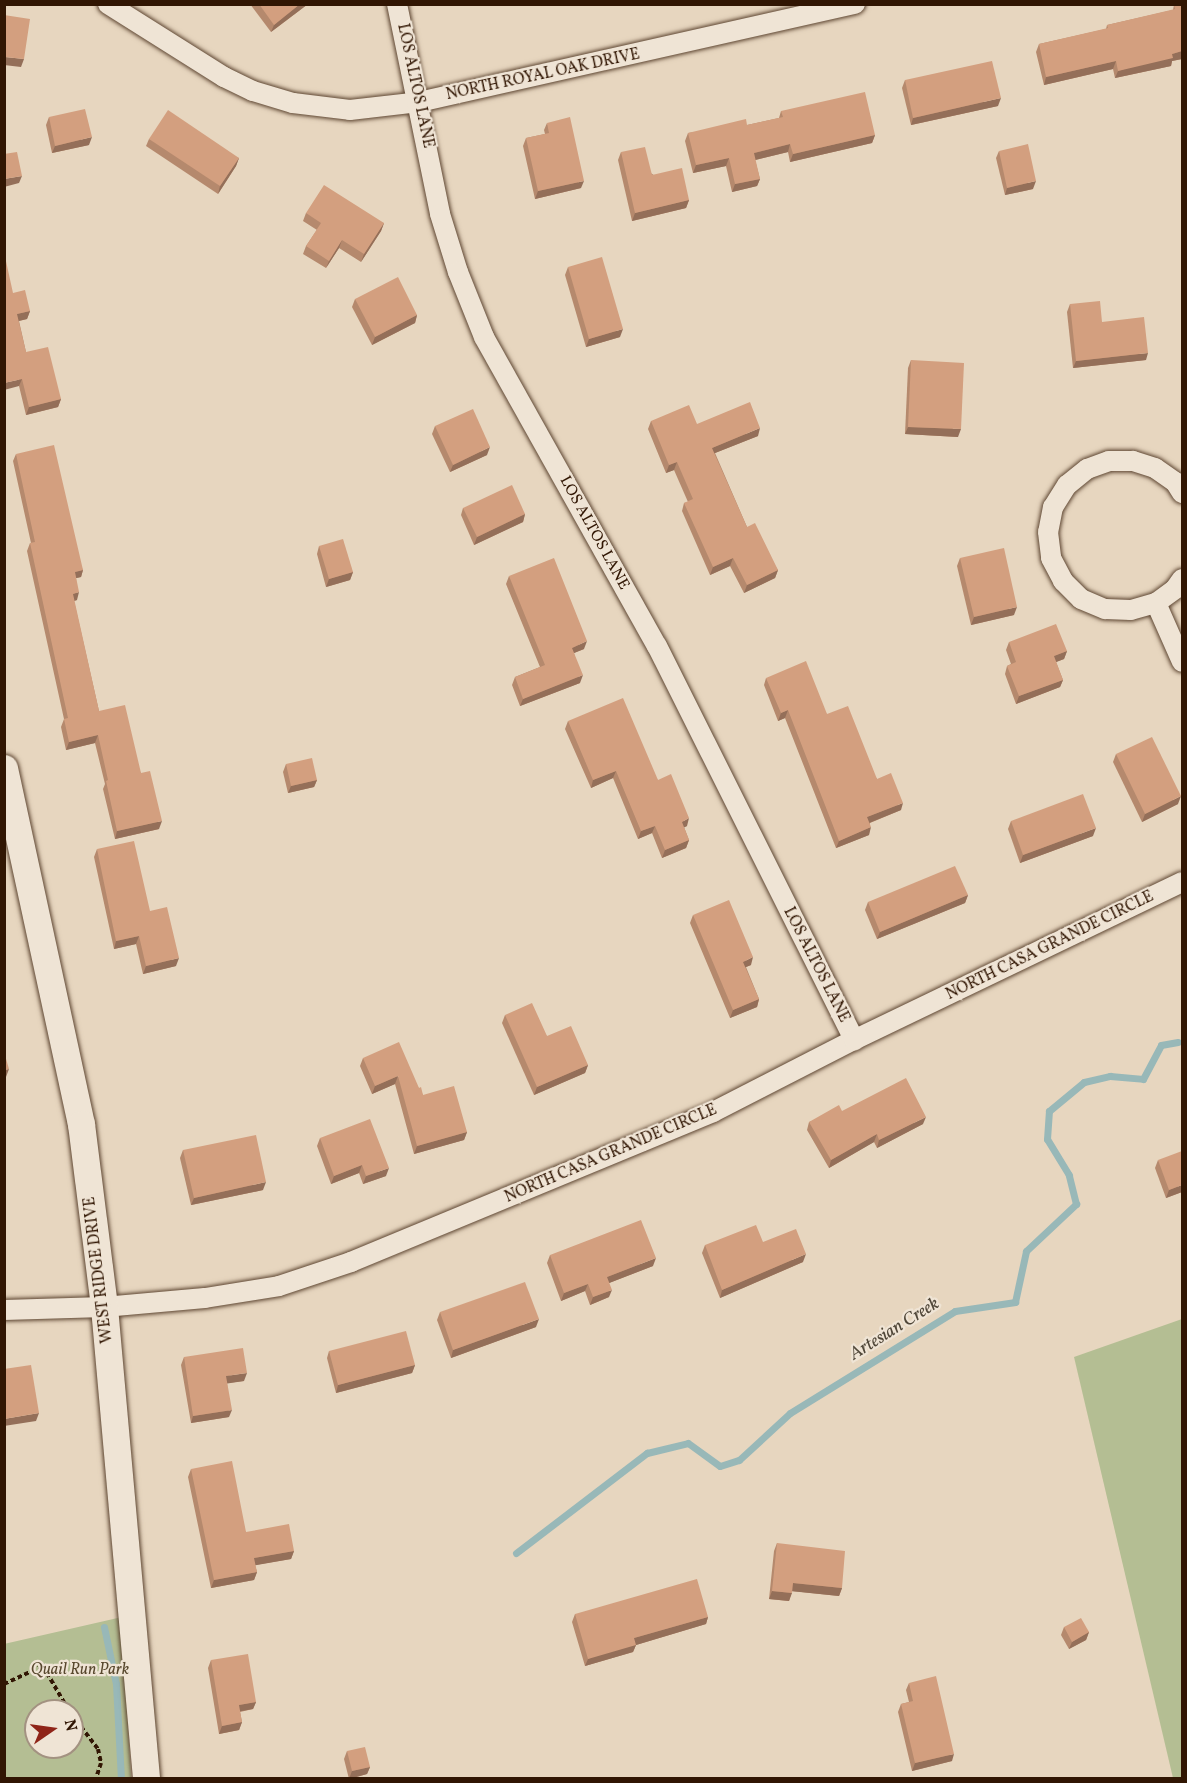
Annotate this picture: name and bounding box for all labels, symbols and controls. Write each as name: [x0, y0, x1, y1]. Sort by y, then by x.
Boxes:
street label: LOS ALTOS LANE: [392, 22, 438, 150]
street label: NORTH ROYAL OAK DRIVE: [444, 45, 642, 105]
street label: LOS ALTOS LANE: [555, 473, 633, 593]
street label: NORTH CASA GRANDE CIRCLE: [943, 887, 1157, 1005]
street label: LOS ALTOS LANE: [779, 904, 853, 1026]
street label: NORTH CASA GRANDE CIRCLE: [502, 1100, 720, 1208]
street label: WEST RIDGE DRIVE: [80, 1195, 118, 1345]
water label: Artesian Creek: [846, 1294, 944, 1366]
park label: Quail Run Park: [31, 1660, 129, 1680]
north arrow: [24, 1699, 84, 1759]
text: N: [58, 1717, 82, 1734]

